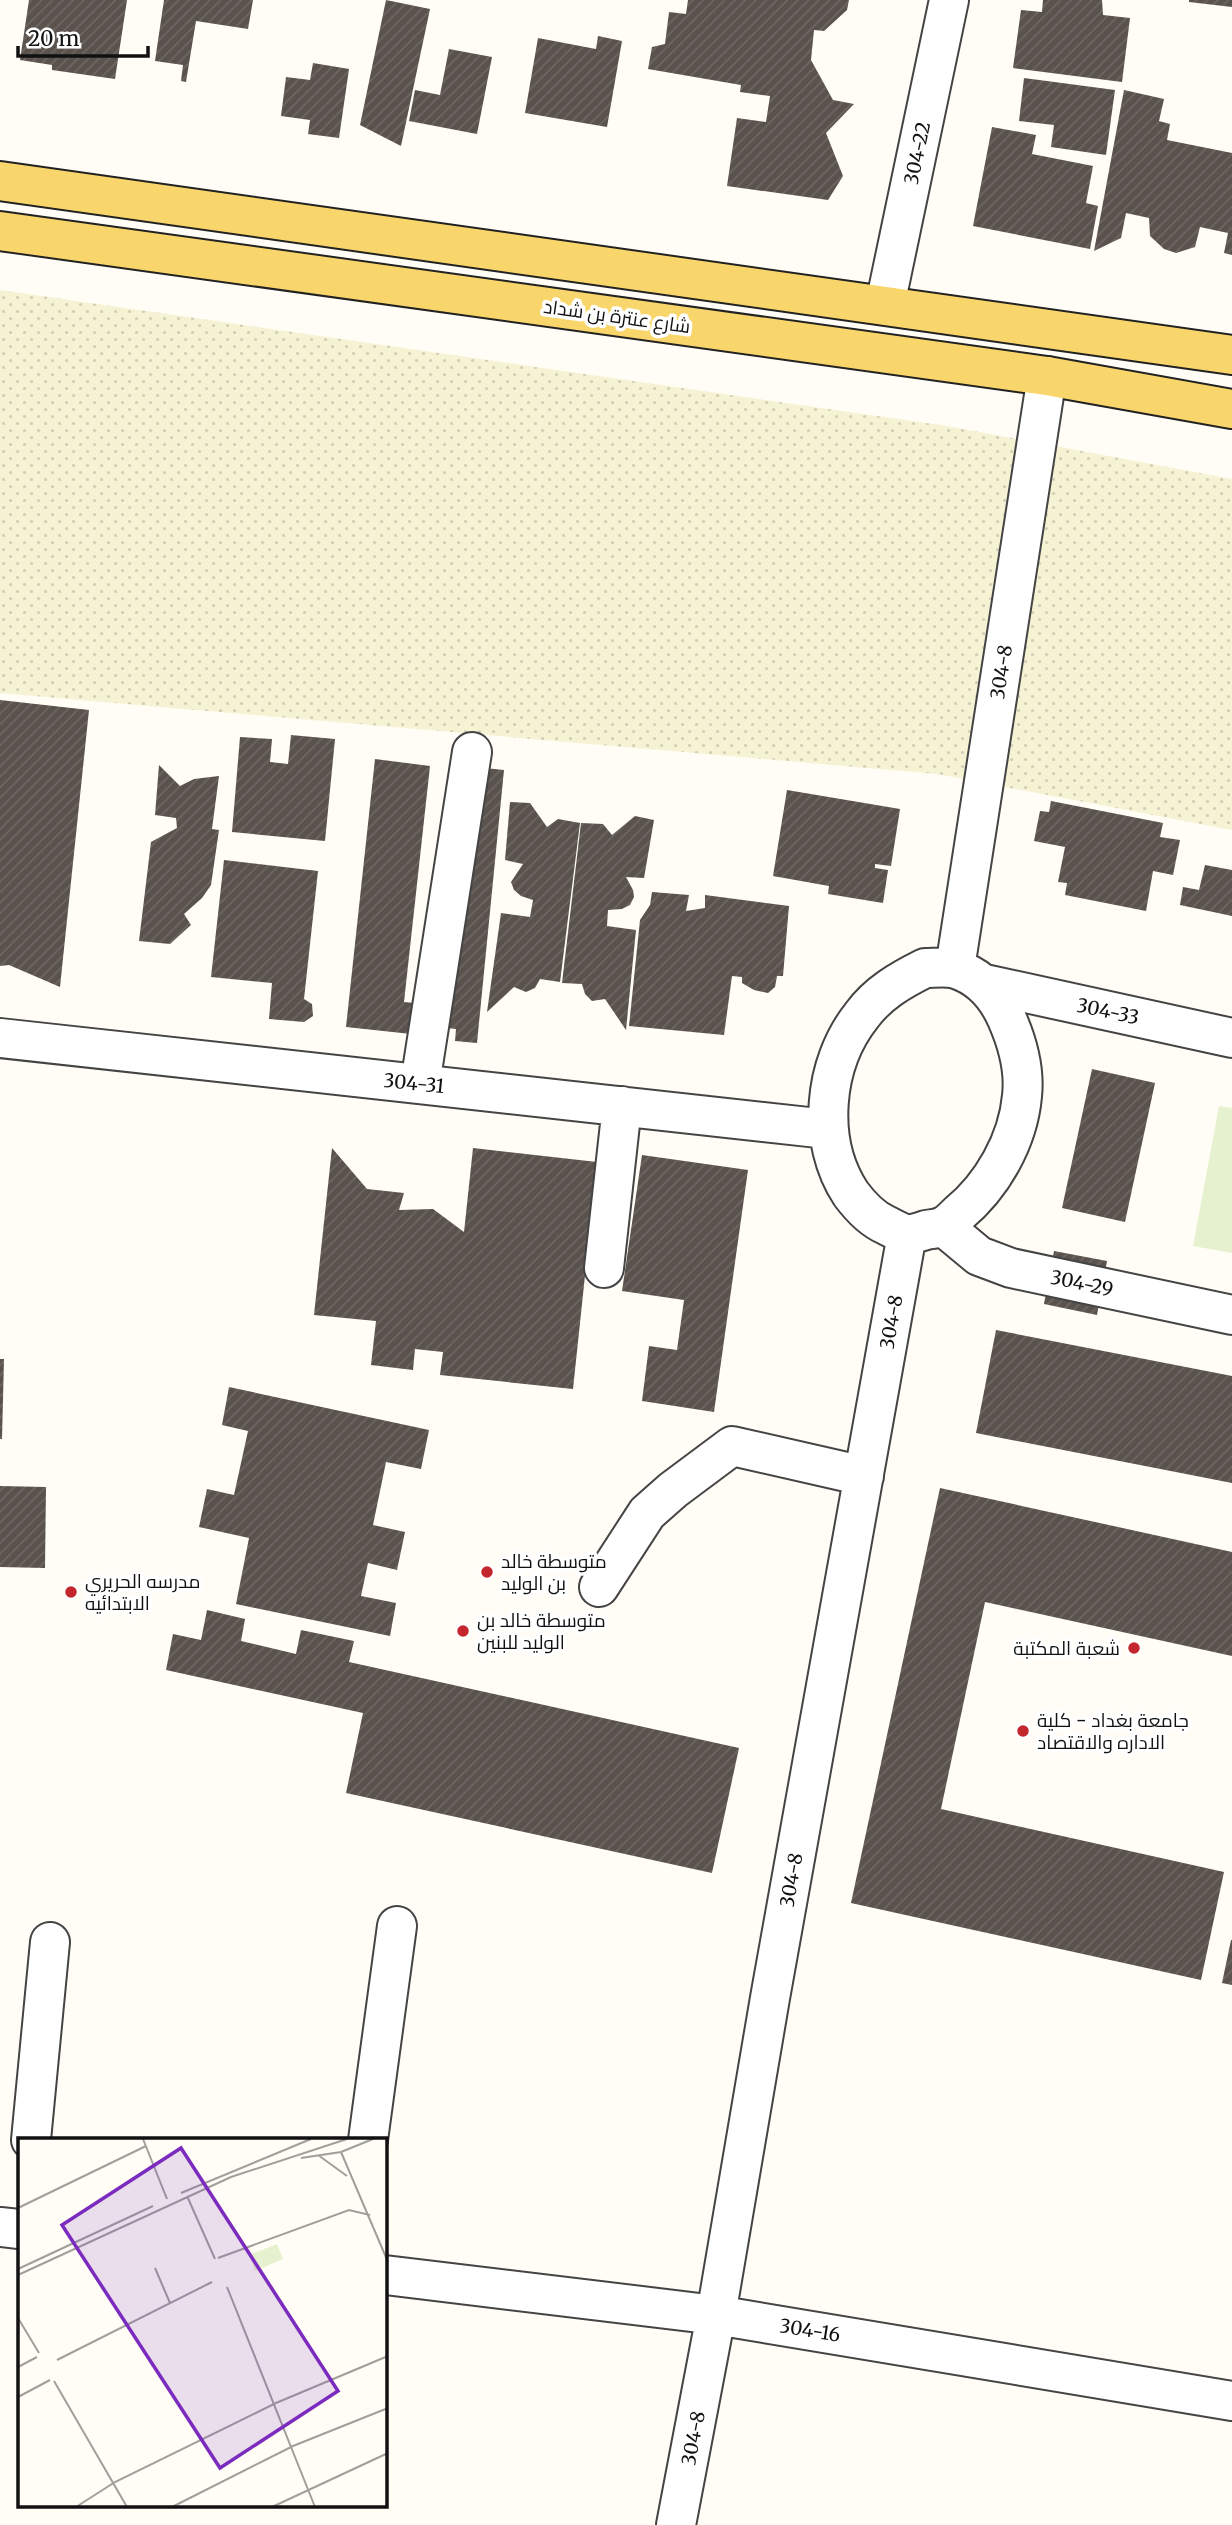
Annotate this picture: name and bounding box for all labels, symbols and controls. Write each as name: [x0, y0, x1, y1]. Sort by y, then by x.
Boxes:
scale bar: [18, 14, 147, 58]
text: 20 m: [28, 25, 80, 52]
street label: 304-22: [899, 120, 935, 186]
street label: شارع عنترة بن شداد: [542, 294, 692, 340]
street label: 304-8: [985, 643, 1017, 701]
street label: 304-33: [1075, 993, 1141, 1029]
street label: 304-31: [382, 1068, 446, 1098]
street label: 304-29: [1049, 1265, 1115, 1301]
street label: 304-8: [874, 1293, 908, 1351]
place label: متوسطة خالد بن الوليد: [501, 1549, 607, 1595]
marker: متوسطة خالد بن الوليد: [479, 1564, 495, 1580]
place label: مدرسه الحريري الابتدائيه: [85, 1569, 200, 1615]
marker: مدرسه الحريري الابتدائيه: [63, 1584, 79, 1600]
place label: متوسطة خالد بن الوليد للبنين: [477, 1608, 606, 1654]
marker: متوسطة خالد بن الوليد للبنين: [455, 1623, 471, 1639]
place label: شعبة المكتبة: [1013, 1636, 1120, 1660]
marker: شعبة المكتبة: [1126, 1640, 1142, 1656]
place label: جامعة بغداد - كلية الاداره والاقتصاد: [1037, 1708, 1189, 1754]
marker: جامعة بغداد - كلية الاداره والاقتصاد: [1015, 1723, 1031, 1739]
street label: 304-8: [774, 1851, 808, 1909]
inset map: [18, 2138, 387, 2508]
street label: 304-16: [778, 2313, 842, 2347]
street label: 304-8: [676, 2409, 710, 2467]

